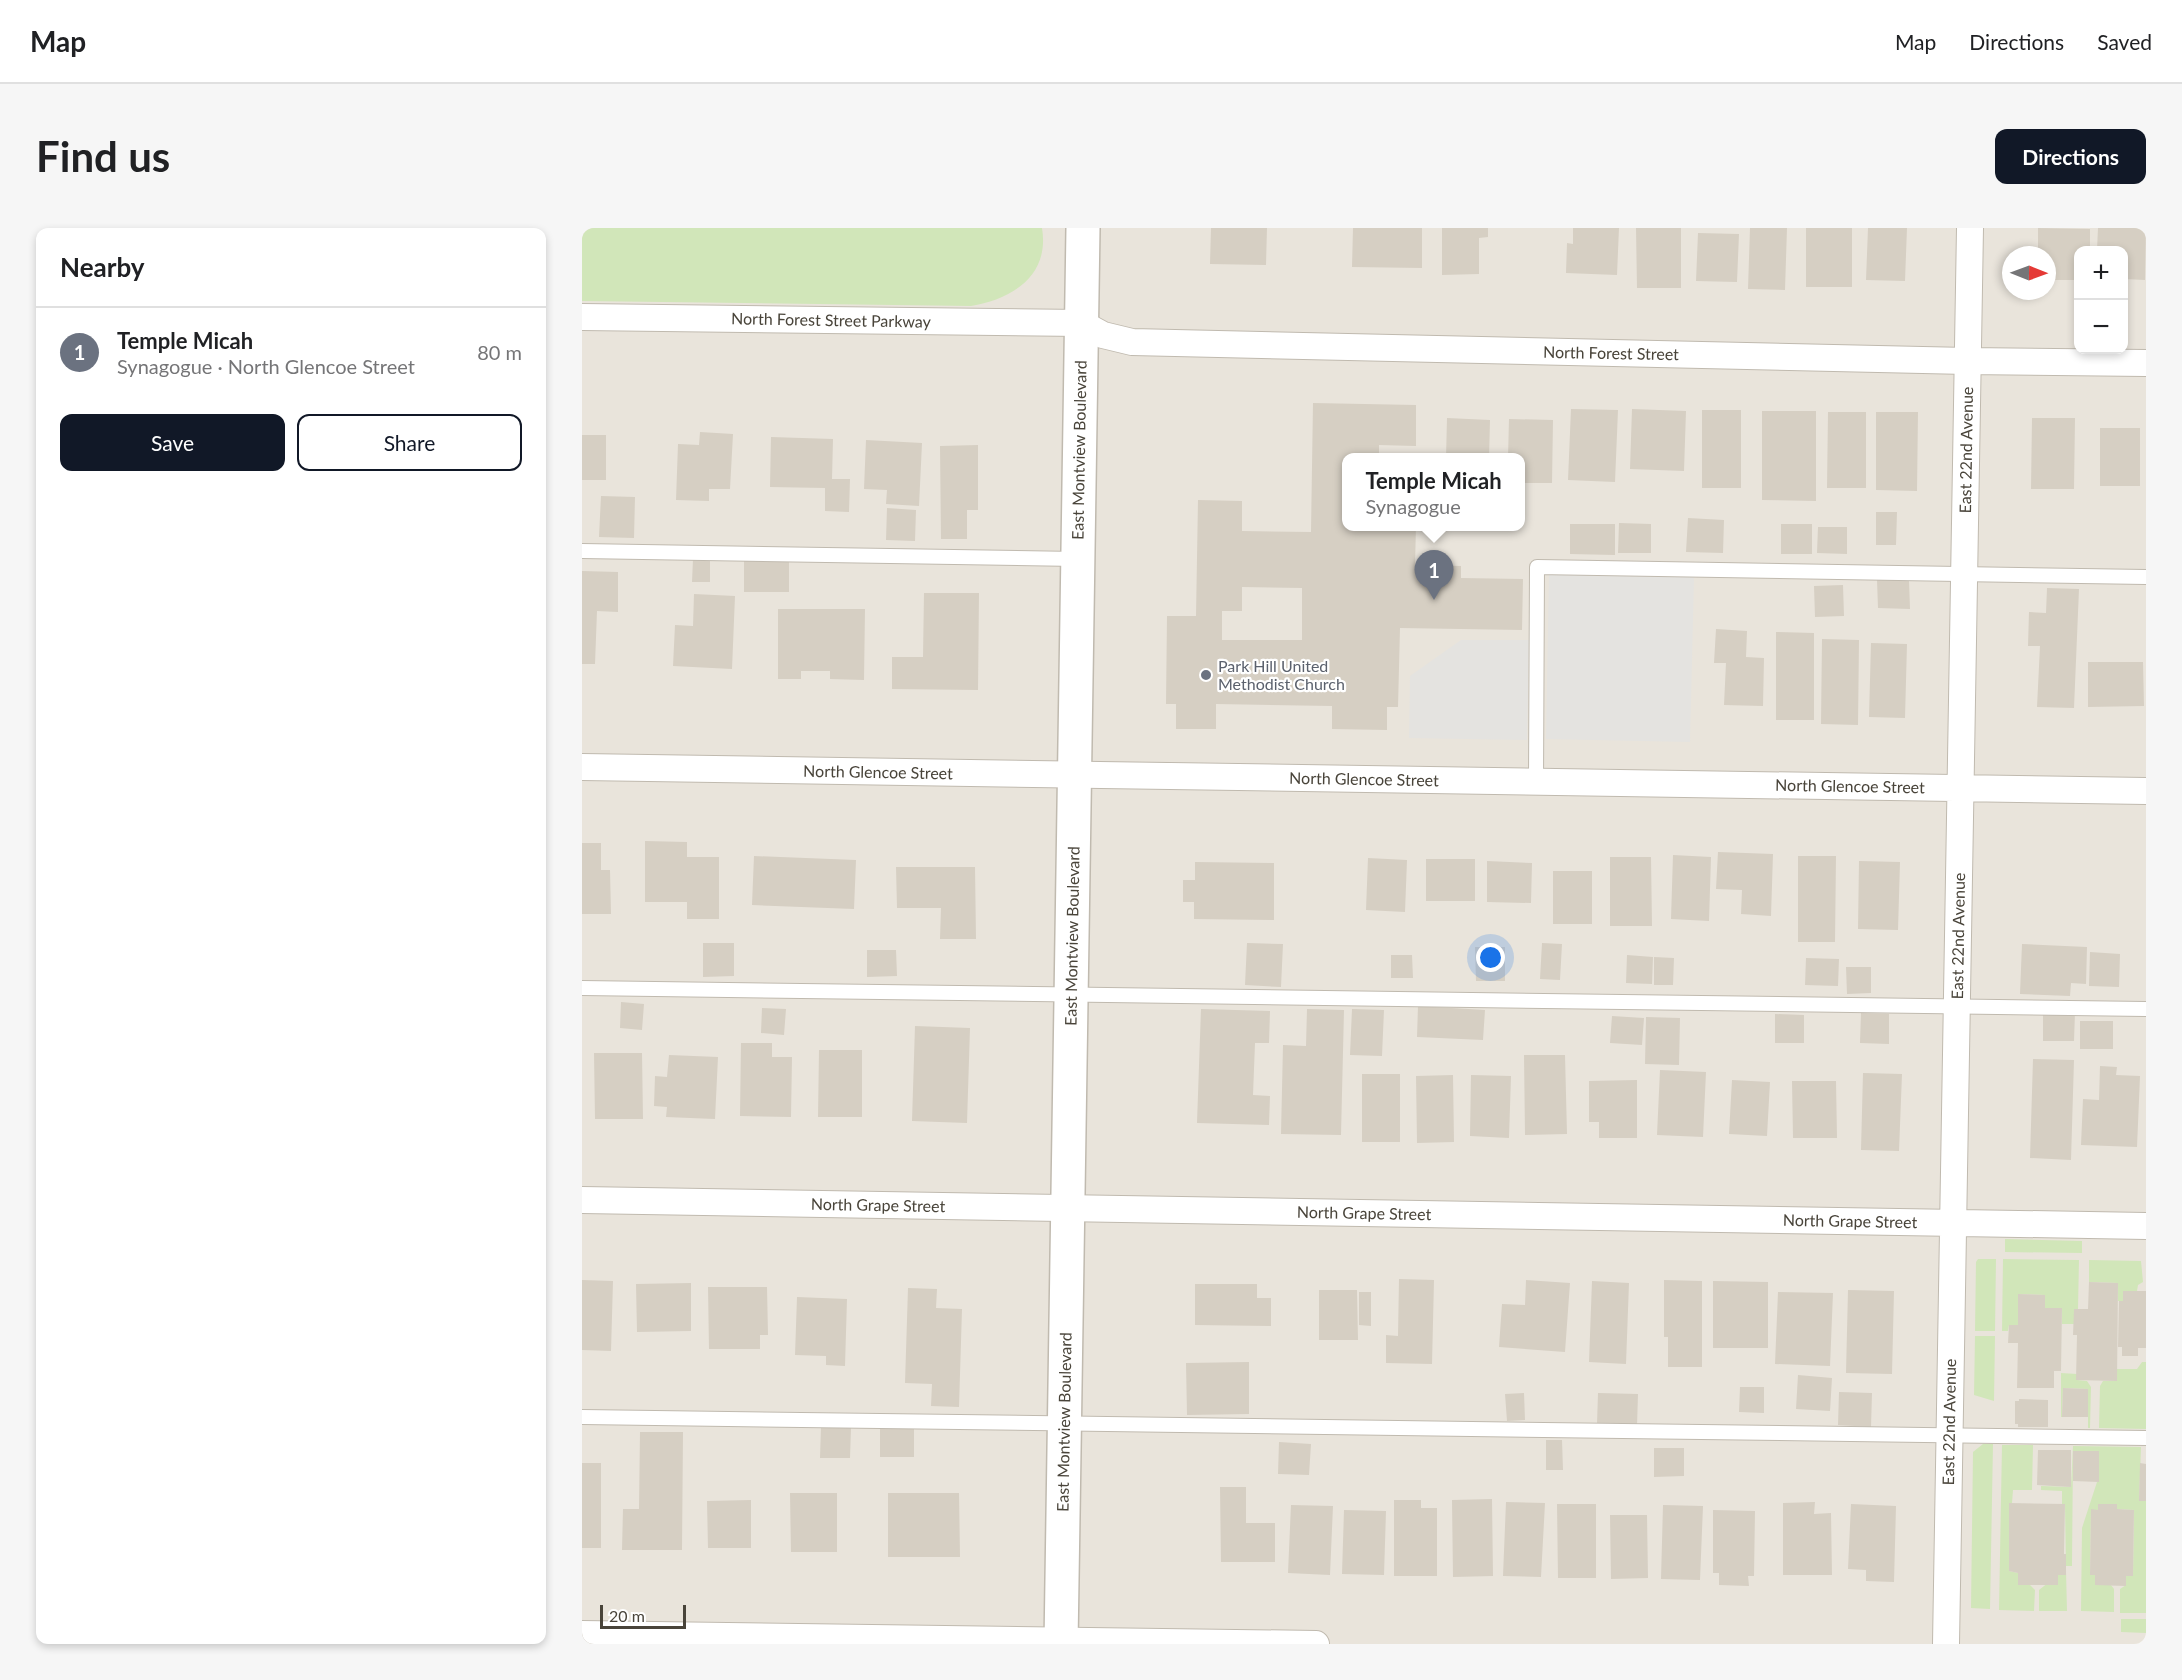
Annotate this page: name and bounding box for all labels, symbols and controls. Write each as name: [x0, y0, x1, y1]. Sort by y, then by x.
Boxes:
text: Map: [30, 24, 86, 58]
text: Map: [1895, 29, 1936, 54]
text: Directions: [1969, 29, 2064, 54]
text: Saved: [2097, 29, 2152, 54]
button: Directions: [1995, 129, 2146, 184]
text: Find us: [36, 131, 170, 181]
north arrow: [2002, 246, 2056, 300]
map controls: [2074, 246, 2128, 354]
button: +: [2074, 246, 2128, 300]
text: Nearby: [60, 251, 145, 283]
button: −: [2074, 300, 2128, 354]
street label: North Forest Street Parkway: [731, 308, 932, 331]
text: Temple Micah: [117, 327, 253, 354]
text: 1: [74, 340, 85, 364]
text: 80 m: [477, 340, 522, 364]
street label: North Forest Street: [1543, 342, 1679, 363]
text: Synagogue · North Glencoe Street: [117, 354, 415, 378]
street label: East Montview Boulevard: [1067, 360, 1090, 540]
street label: East 22nd Avenue: [1955, 386, 1976, 514]
button: Save: [60, 414, 285, 471]
button: Share: [297, 414, 522, 471]
popup: [1342, 453, 1525, 531]
text: Temple Micah: [1365, 467, 1502, 494]
text: Synagogue: [1365, 494, 1461, 518]
pin: 1: [1414, 550, 1454, 600]
place label: Park Hill United Methodist Church: [1218, 656, 1345, 693]
marker: Park Hill United Methodist Church: [1199, 668, 1213, 682]
street label: North Glencoe Street: [803, 761, 953, 782]
street label: North Glencoe Street: [1289, 768, 1439, 789]
street label: North Glencoe Street: [1775, 775, 1925, 796]
street label: East Montview Boulevard: [1060, 846, 1083, 1026]
street label: East 22nd Avenue: [1947, 872, 1968, 1000]
your location: [1476, 943, 1505, 972]
street label: North Grape Street: [811, 1194, 946, 1215]
street label: North Grape Street: [1297, 1202, 1432, 1223]
street label: North Grape Street: [1783, 1210, 1918, 1231]
street label: East Montview Boulevard: [1052, 1332, 1075, 1512]
street label: East 22nd Avenue: [1938, 1358, 1959, 1486]
scale bar: [600, 1602, 686, 1630]
text: 20 m: [609, 1606, 645, 1625]

